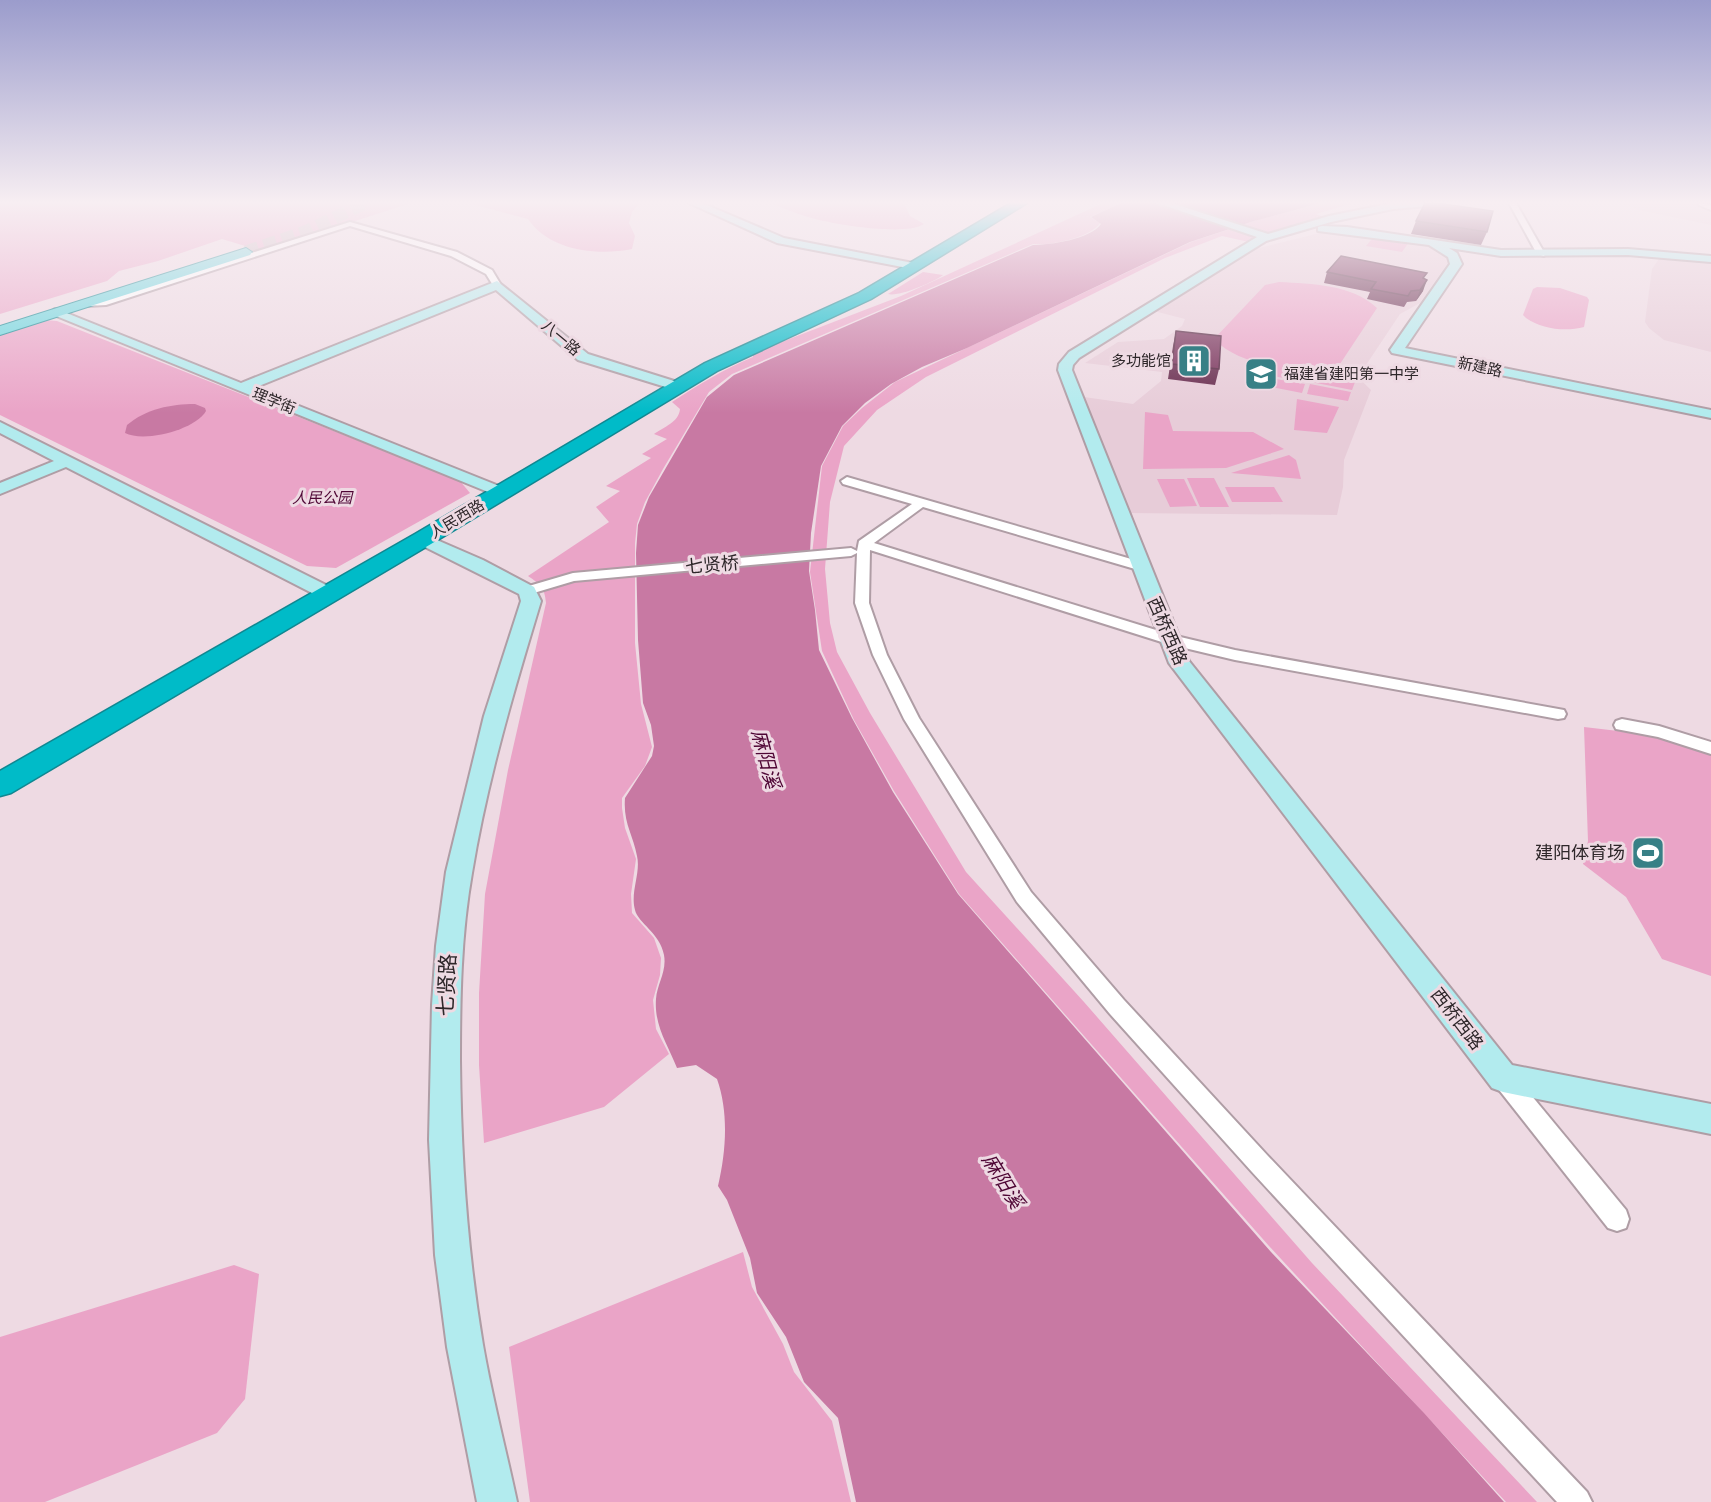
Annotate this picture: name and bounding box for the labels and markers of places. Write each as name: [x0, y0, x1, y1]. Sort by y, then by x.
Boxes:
building icon: 多功能馆: [1176, 343, 1212, 379]
place label: 多功能馆: [1111, 348, 1171, 371]
school or university icon: 福建省建阳第一中学: [1243, 356, 1279, 392]
place label: 福建省建阳第一中学: [1284, 361, 1419, 384]
sports icon: 建阳体育场: [1630, 835, 1666, 871]
place label: 建阳体育场: [1535, 838, 1625, 865]

